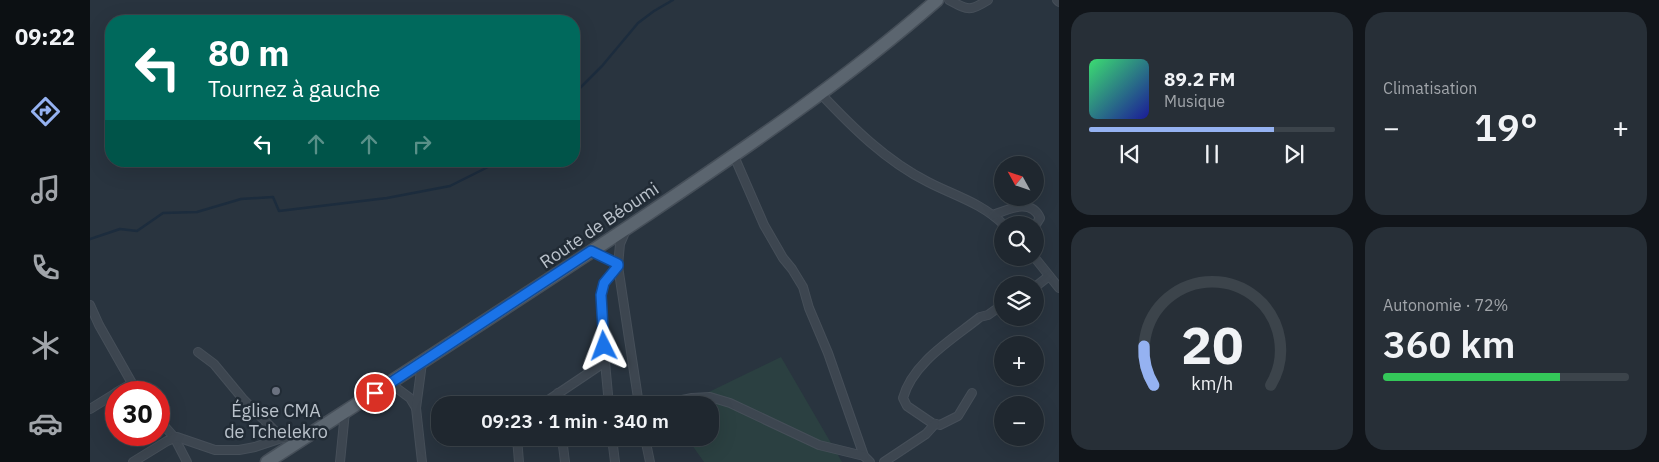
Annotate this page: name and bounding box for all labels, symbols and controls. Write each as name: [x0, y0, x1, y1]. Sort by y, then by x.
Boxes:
text: 09:22: [15, 22, 75, 51]
text: 80 m: [208, 30, 290, 76]
icon: left: [125, 35, 190, 100]
text: 89.2 FM: [1164, 67, 1235, 91]
text: Tournez à gauche: [208, 74, 380, 103]
text: Climatisation: [1383, 78, 1477, 98]
text: Musique: [1164, 91, 1225, 111]
icon: directions: [28, 94, 63, 129]
text: 19°: [1474, 102, 1538, 151]
text: −: [1383, 109, 1400, 146]
text: +: [1612, 109, 1629, 146]
icon: left: [249, 130, 277, 158]
icon: ahead: [302, 130, 330, 158]
icon: ahead: [355, 130, 383, 158]
icon: right: [408, 130, 436, 158]
icon: previous: [1116, 140, 1144, 168]
icon: pause: [1198, 140, 1226, 168]
icon: next: [1280, 140, 1308, 168]
north arrow: [994, 156, 1044, 206]
map controls: [994, 156, 1044, 446]
icon: music: [28, 172, 63, 207]
street label: Route de Béoumi: [535, 177, 663, 273]
button: search: [994, 216, 1044, 266]
icon: phone: [28, 250, 63, 285]
button: layers: [994, 276, 1044, 326]
text: Autonomie · 72%: [1383, 295, 1508, 315]
text: 20: [1181, 311, 1243, 378]
position arrow: [577, 319, 629, 371]
text: 360 km: [1383, 319, 1515, 368]
icon: climate: [28, 328, 63, 363]
button: +: [994, 336, 1044, 386]
pin: [354, 372, 396, 414]
text: km/h: [1191, 372, 1233, 395]
icon: arrive: [361, 379, 389, 407]
speed limit sign: 30: [105, 381, 170, 446]
marker: Église CMA de Tchelekro: [270, 385, 282, 397]
button: −: [994, 396, 1044, 446]
place label: Église CMA de Tchelekro: [224, 399, 328, 443]
icon: car: [28, 406, 63, 441]
text: 09:23 · 1 min · 340 m: [481, 409, 669, 433]

